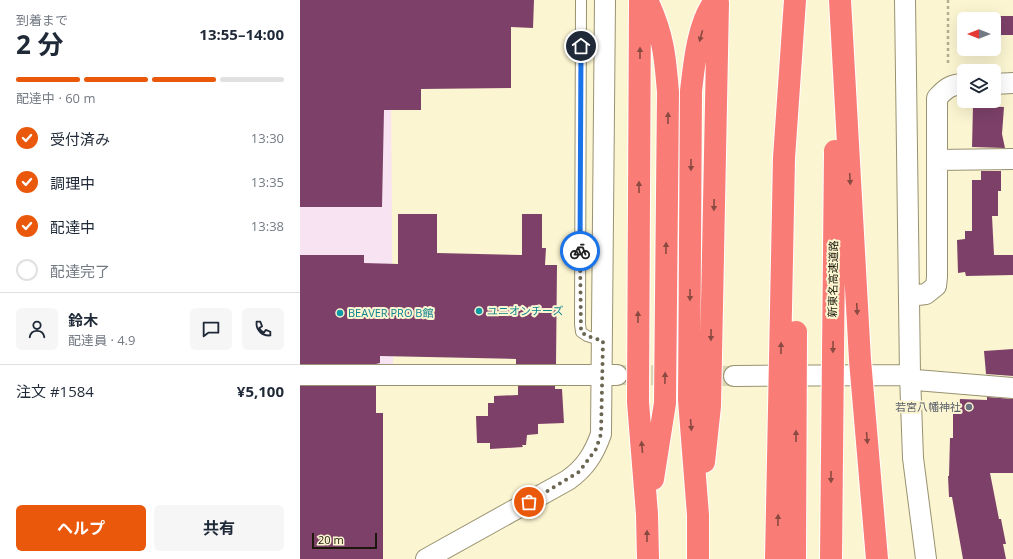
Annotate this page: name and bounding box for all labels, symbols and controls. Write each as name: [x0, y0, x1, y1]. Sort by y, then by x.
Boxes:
text: 到着まで: [16, 11, 68, 29]
north arrow: [957, 12, 1001, 56]
map controls: [957, 12, 1001, 108]
text: 13:55–14:00: [199, 24, 284, 44]
text: 2 分: [16, 26, 64, 62]
pin: [564, 29, 598, 63]
one-way arrow: [697, 29, 703, 42]
icon: home: [570, 35, 592, 57]
one-way arrow: [637, 46, 643, 59]
button: layers: [957, 64, 1001, 108]
text: 配達中 · 60 m: [16, 89, 95, 107]
one-way arrow: [665, 111, 671, 124]
icon: check: [16, 127, 38, 149]
text: 受付済み: [50, 129, 110, 149]
text: 13:30: [251, 129, 284, 147]
one-way arrow: [688, 159, 694, 172]
icon: check: [16, 171, 38, 193]
text: 調理中: [50, 173, 95, 193]
text: 13:35: [251, 173, 284, 191]
one-way arrow: [846, 173, 853, 185]
one-way arrow: [636, 180, 642, 193]
one-way arrow: [711, 199, 717, 212]
icon: check: [16, 215, 38, 237]
text: 配達中: [50, 217, 95, 237]
text: 13:38: [251, 217, 284, 235]
courier: [560, 231, 600, 271]
icon: bike: [569, 240, 591, 262]
street label: 新東名高速道路: [824, 240, 841, 318]
one-way arrow: [663, 242, 670, 254]
text: 配達完了: [50, 261, 110, 281]
one-way arrow: [687, 289, 693, 302]
one-way arrow: [854, 302, 860, 315]
place label: ユニオンチーズ: [487, 303, 563, 318]
place label: BEAVER PRO B館: [348, 305, 433, 320]
marker: ユニオンチーズ: [474, 306, 484, 316]
button: person: [16, 308, 58, 350]
button: chat: [190, 308, 232, 350]
button: phone: [242, 308, 284, 350]
marker: BEAVER PRO B館: [335, 308, 345, 318]
text: 鈴木: [68, 310, 98, 330]
one-way arrow: [635, 310, 641, 323]
one-way arrow: [708, 329, 714, 342]
text: 配達員 · 4.9: [68, 331, 135, 349]
one-way arrow: [778, 341, 784, 354]
one-way arrow: [829, 341, 836, 353]
one-way arrow: [662, 371, 668, 384]
text: 注文 #1584: [16, 381, 94, 401]
text: ¥5,100: [237, 381, 284, 401]
place label: 若宮八幡神社: [895, 399, 961, 414]
marker: 若宮八幡神社: [964, 402, 974, 412]
one-way arrow: [688, 419, 695, 431]
one-way arrow: [793, 429, 799, 442]
one-way arrow: [863, 432, 870, 444]
one-way arrow: [638, 441, 645, 453]
one-way arrow: [828, 471, 834, 484]
pin: [512, 485, 546, 519]
icon: bag: [518, 491, 540, 513]
button: ヘルプ: [16, 505, 146, 551]
button: 共有: [154, 505, 284, 551]
one-way arrow: [775, 513, 781, 526]
one-way arrow: [644, 530, 651, 542]
scale bar: [312, 531, 377, 550]
text: 20 m: [318, 532, 344, 547]

